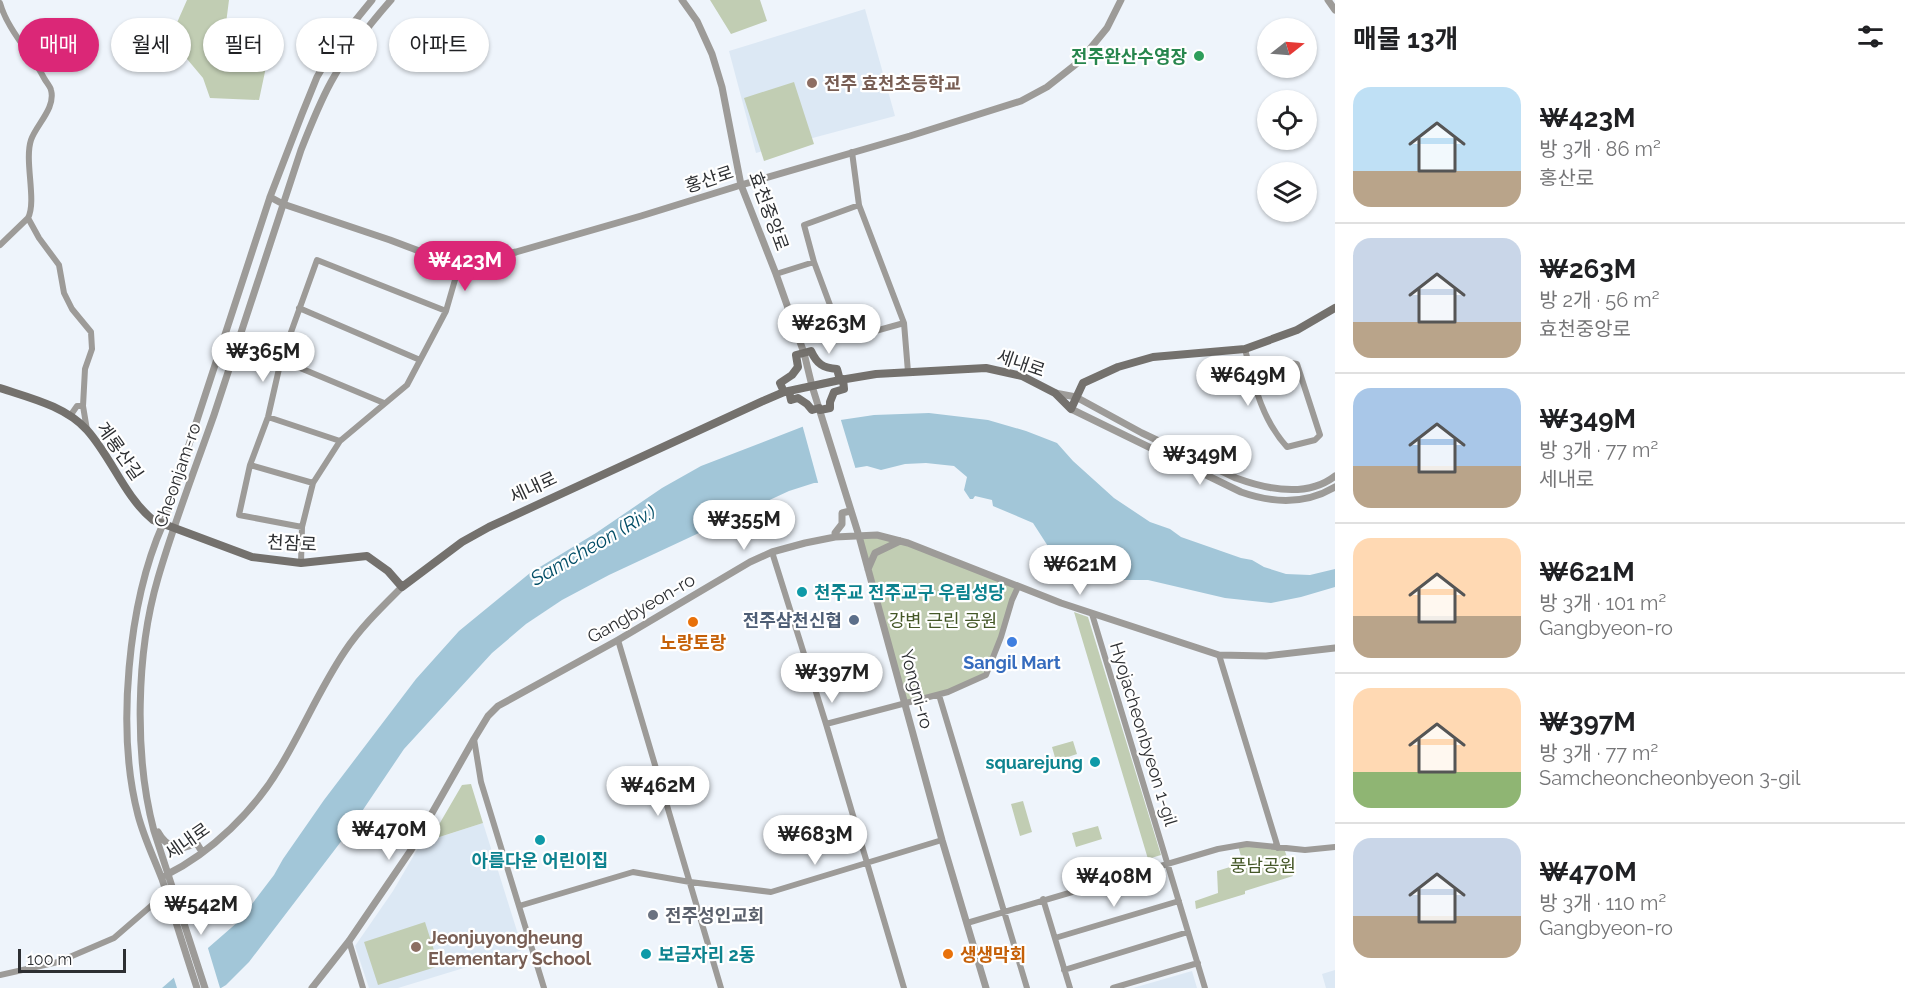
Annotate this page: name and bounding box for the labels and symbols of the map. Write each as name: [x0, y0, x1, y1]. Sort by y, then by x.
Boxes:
north arrow: [1257, 18, 1317, 78]
place label: 전주완산수영장: [1071, 46, 1187, 67]
marker: 전주완산수영장: [1192, 49, 1206, 63]
place label: 전주 효천초등학교: [824, 73, 961, 94]
marker: 전주 효천초등학교: [805, 76, 819, 90]
street label: 홍산로: [682, 161, 736, 197]
street label: 효천중앙로: [745, 168, 793, 254]
pin: ₩423M: [423, 241, 507, 292]
pin: ₩263M: [787, 304, 871, 355]
pin: ₩365M: [221, 332, 305, 383]
street label: 세내로: [994, 345, 1048, 381]
pin: ₩649M: [1206, 356, 1290, 407]
street label: 계룡산길: [92, 418, 148, 484]
street label: Cheonjam-ro: [149, 420, 205, 530]
pin: ₩349M: [1158, 435, 1242, 486]
street label: 세내로: [506, 467, 560, 507]
water label: Samcheon (Riv.): [525, 499, 660, 591]
pin: ₩355M: [702, 500, 786, 551]
street label: 천잠로: [267, 531, 317, 555]
pin: ₩621M: [1038, 545, 1122, 596]
street label: Gangbyeon-ro: [584, 569, 699, 647]
place label: 천주교 전주교구 우림성당: [814, 582, 1005, 603]
marker: 천주교 전주교구 우림성당: [795, 585, 809, 599]
place label: 전주삼천신협: [743, 610, 842, 631]
park label: 강변 근린 공원: [889, 610, 997, 631]
marker: 전주삼천신협: [847, 613, 861, 627]
marker: 노랑토랑: [686, 615, 700, 629]
place label: 노랑토랑: [660, 632, 727, 653]
marker: Sangil Mart: [1005, 635, 1019, 649]
street label: Hyojacheonbyeon 1-gil: [1106, 640, 1182, 829]
street label: Yongni-ro: [896, 647, 938, 731]
place label: Sangil Mart: [963, 652, 1061, 673]
pin: ₩397M: [790, 653, 874, 704]
place label: squarejung: [986, 752, 1083, 773]
marker: squarejung: [1088, 755, 1102, 769]
pin: ₩462M: [616, 766, 700, 817]
pin: ₩470M: [347, 810, 431, 861]
pin: ₩683M: [773, 815, 857, 866]
street label: 세내로: [161, 818, 213, 864]
marker: 아름다운 어린이집: [533, 833, 547, 847]
place label: 아름다운 어린이집: [472, 850, 608, 871]
park label: 풍남공원: [1230, 855, 1296, 876]
pin: ₩408M: [1072, 857, 1156, 908]
pin: ₩542M: [159, 885, 243, 936]
place label: 전주성인교회: [665, 905, 764, 926]
marker: 전주성인교회: [646, 908, 660, 922]
place label: Jeonjuyongheung Elementary School: [428, 927, 592, 969]
marker: Jeonjuyongheung Elementary School: [409, 940, 423, 954]
place label: 보금자리 2동: [658, 944, 755, 965]
place label: 생생막회: [960, 944, 1026, 965]
scale bar: [18, 946, 126, 974]
marker: 보금자리 2동: [639, 947, 653, 961]
marker: 생생막회: [941, 947, 955, 961]

